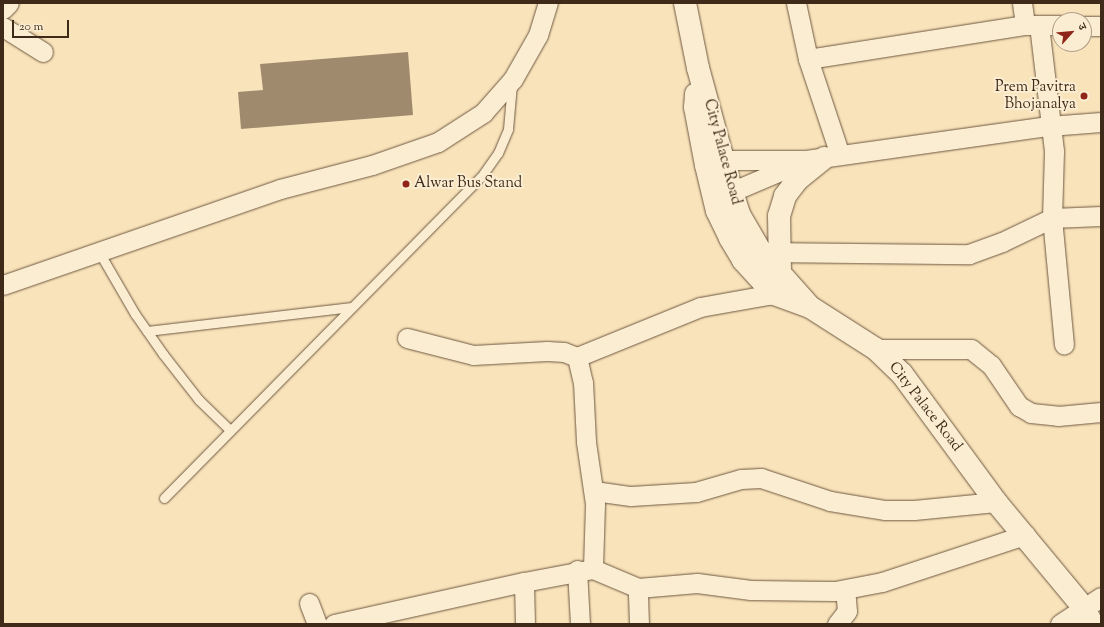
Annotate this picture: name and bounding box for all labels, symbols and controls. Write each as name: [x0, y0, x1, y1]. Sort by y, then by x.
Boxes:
scale bar: [14, 12, 71, 38]
north arrow: [1052, 12, 1092, 52]
text: 20 m: [19, 18, 43, 36]
text: उ: [1073, 21, 1090, 33]
place label: Prem Pavitra Bhojanalya: [995, 78, 1076, 113]
marker: Prem Pavitra Bhojanalya: [1079, 91, 1089, 101]
street label: City Palace Road: [699, 97, 745, 207]
place label: Alwar Bus Stand: [414, 175, 522, 193]
marker: Alwar Bus Stand: [401, 179, 411, 189]
street label: City Palace Road: [884, 359, 966, 455]

